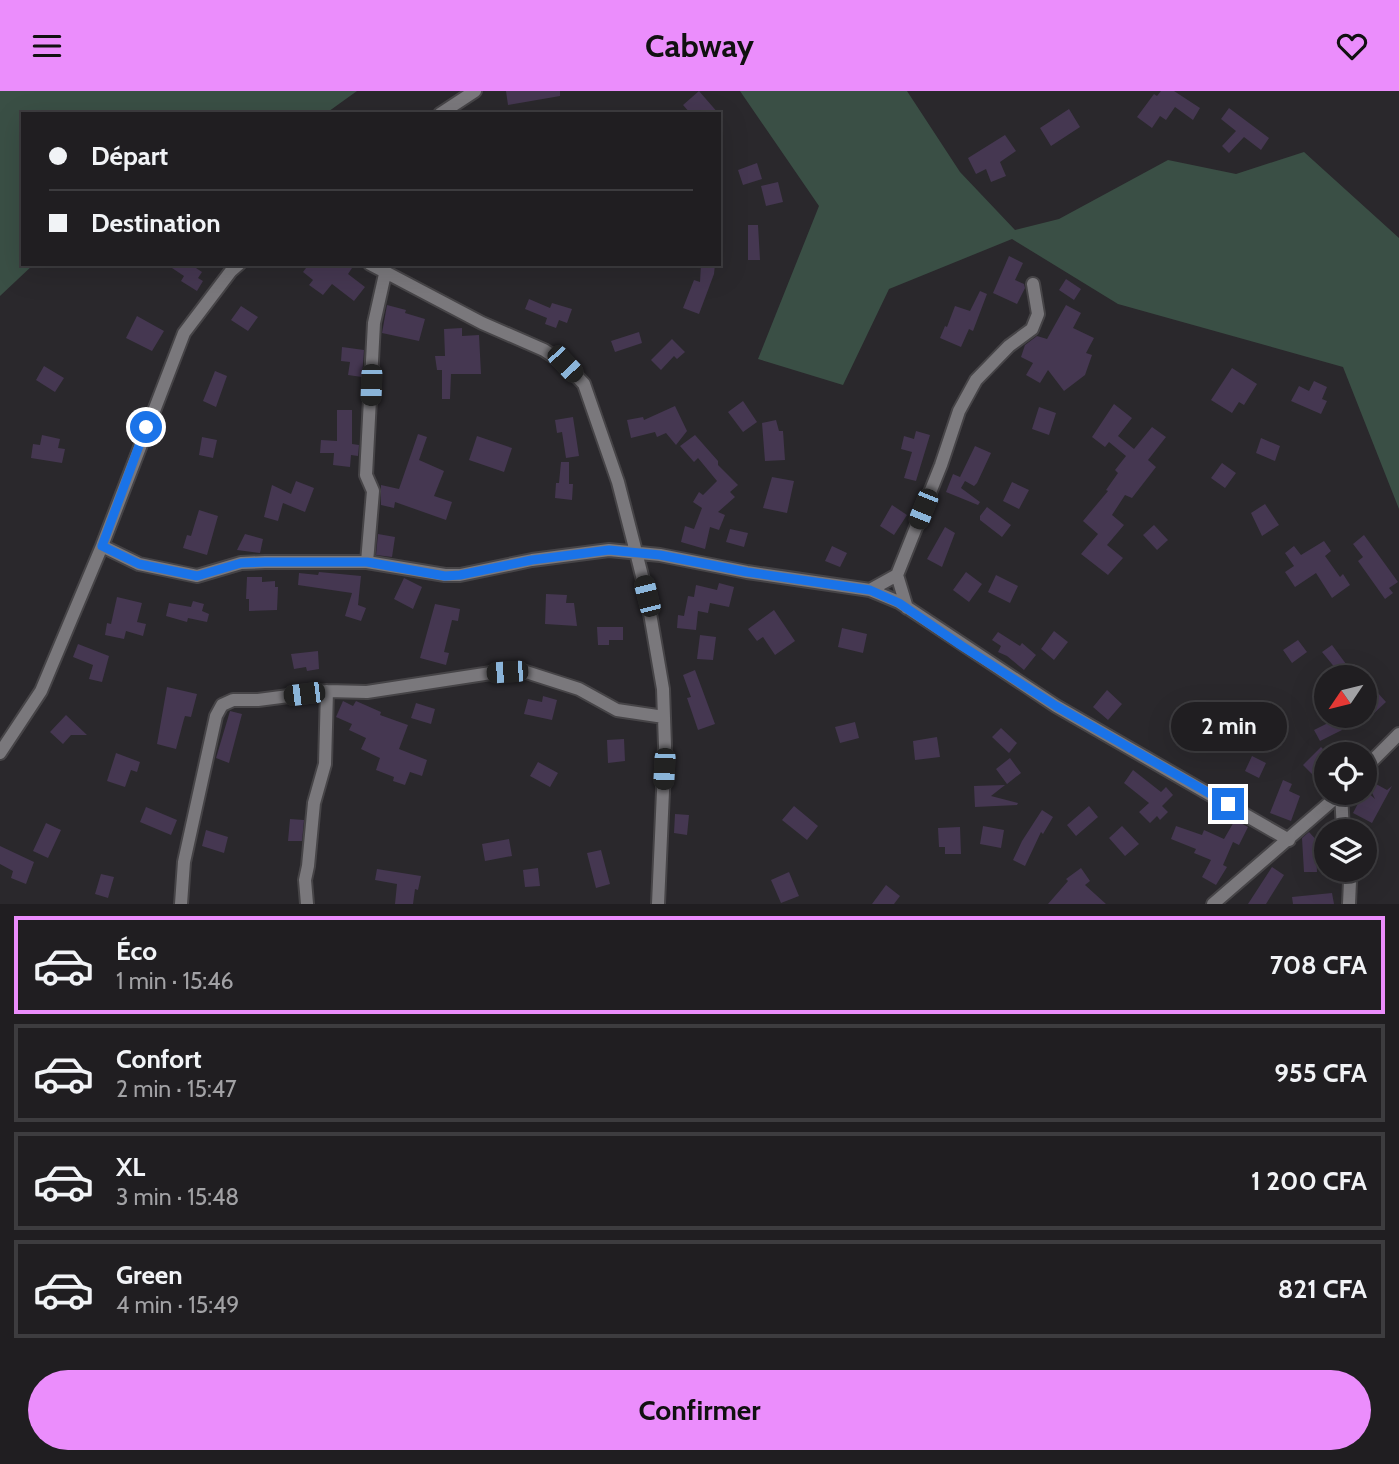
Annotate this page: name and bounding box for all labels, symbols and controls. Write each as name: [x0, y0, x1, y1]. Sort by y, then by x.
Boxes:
text: Cabway: [645, 26, 754, 65]
icon: menu: [28, 27, 66, 65]
icon: heart: [1333, 27, 1371, 65]
text: Départ: [91, 140, 168, 172]
text: Destination: [91, 207, 221, 239]
car: [543, 341, 588, 387]
car: [360, 364, 383, 406]
route start: [130, 411, 162, 443]
car: [906, 486, 941, 532]
car: [632, 573, 663, 619]
car: [486, 660, 529, 684]
north arrow: [1314, 665, 1377, 728]
map controls: [1314, 665, 1377, 882]
car: [282, 681, 327, 707]
callout: 2 min: [1170, 703, 1286, 751]
text: 2 min: [1201, 712, 1257, 740]
button: locate: [1314, 742, 1377, 805]
car: [653, 747, 676, 791]
route end: [1212, 788, 1244, 820]
button: layers: [1314, 819, 1377, 882]
icon: car: [32, 934, 95, 997]
text: Éco: [116, 935, 157, 967]
text: 708 CFA: [1270, 949, 1367, 981]
text: 1 min · 15:46: [116, 967, 233, 995]
icon: car: [32, 1042, 95, 1105]
text: Confort: [116, 1043, 202, 1075]
text: 955 CFA: [1274, 1057, 1367, 1089]
text: 2 min · 15:47: [116, 1075, 237, 1103]
icon: car: [32, 1150, 95, 1213]
text: XL: [116, 1151, 145, 1183]
text: 1 200 CFA: [1251, 1165, 1367, 1197]
text: 3 min · 15:48: [116, 1183, 239, 1211]
icon: car: [32, 1258, 95, 1321]
text: Green: [116, 1259, 183, 1291]
text: 821 CFA: [1278, 1273, 1367, 1305]
text: 4 min · 15:49: [116, 1291, 239, 1319]
button: Confirmer: [28, 1370, 1371, 1450]

